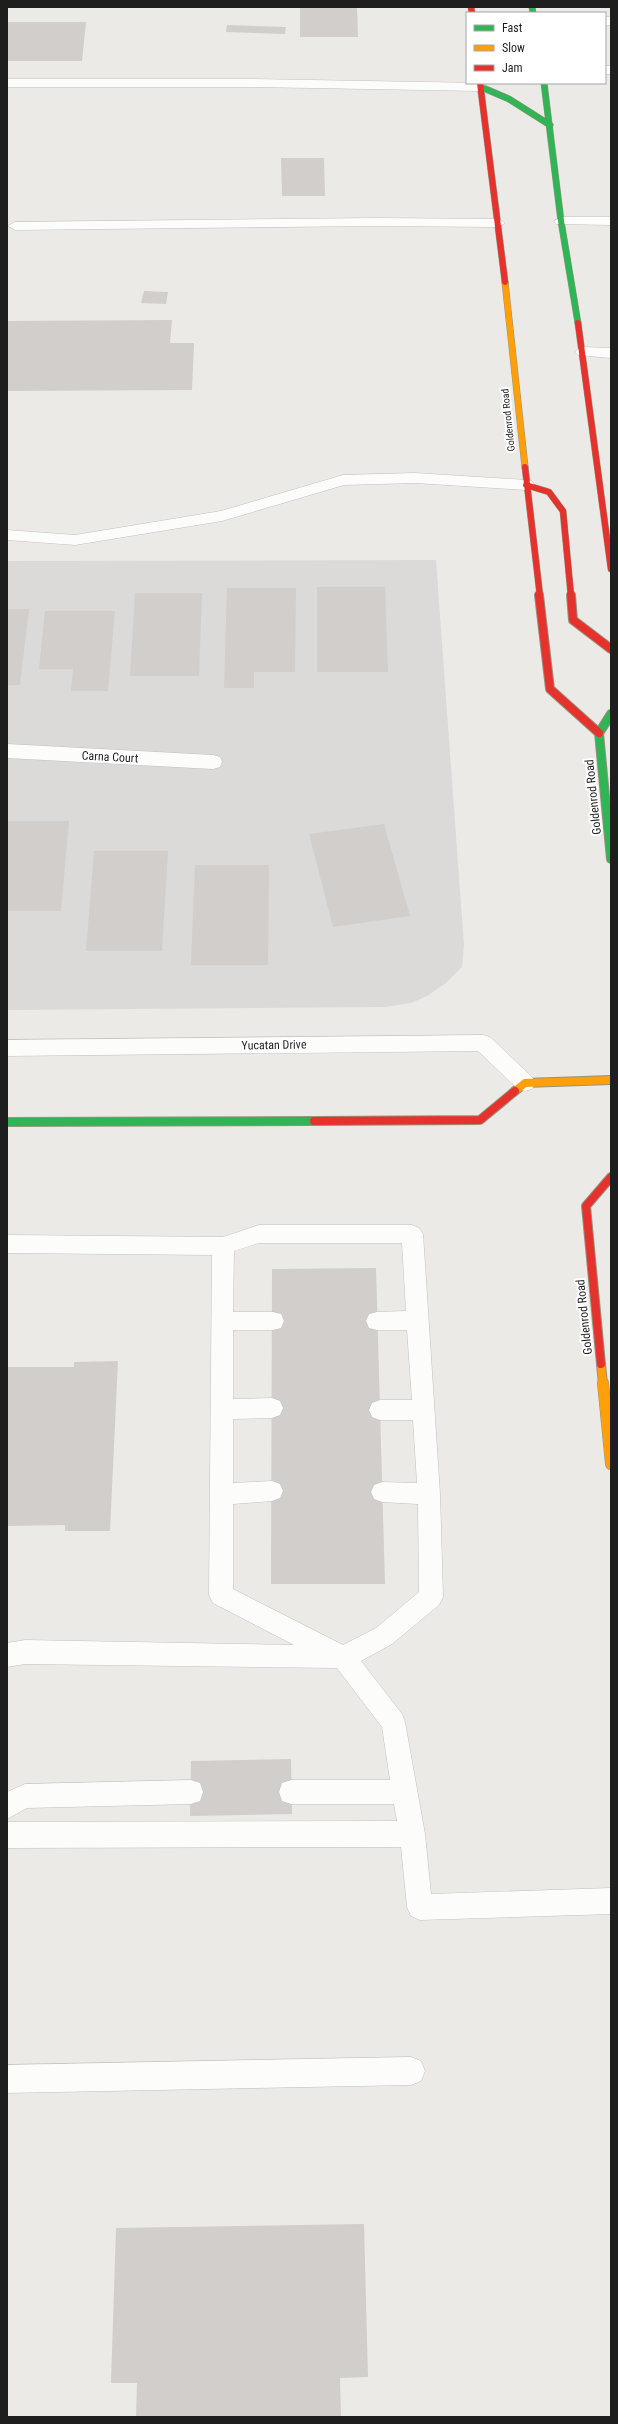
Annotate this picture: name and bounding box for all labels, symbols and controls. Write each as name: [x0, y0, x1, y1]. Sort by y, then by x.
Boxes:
legend: [466, 12, 606, 84]
text: Fast: [502, 21, 523, 35]
text: Slow: [502, 41, 525, 55]
text: Jam: [502, 61, 523, 75]
street label: Goldenrod Road: [499, 388, 517, 452]
street label: Carna Court: [81, 749, 139, 765]
street label: Goldenrod Road: [582, 759, 604, 835]
street label: Yucatan Drive: [241, 1037, 307, 1053]
street label: Goldenrod Road: [573, 1279, 595, 1355]

